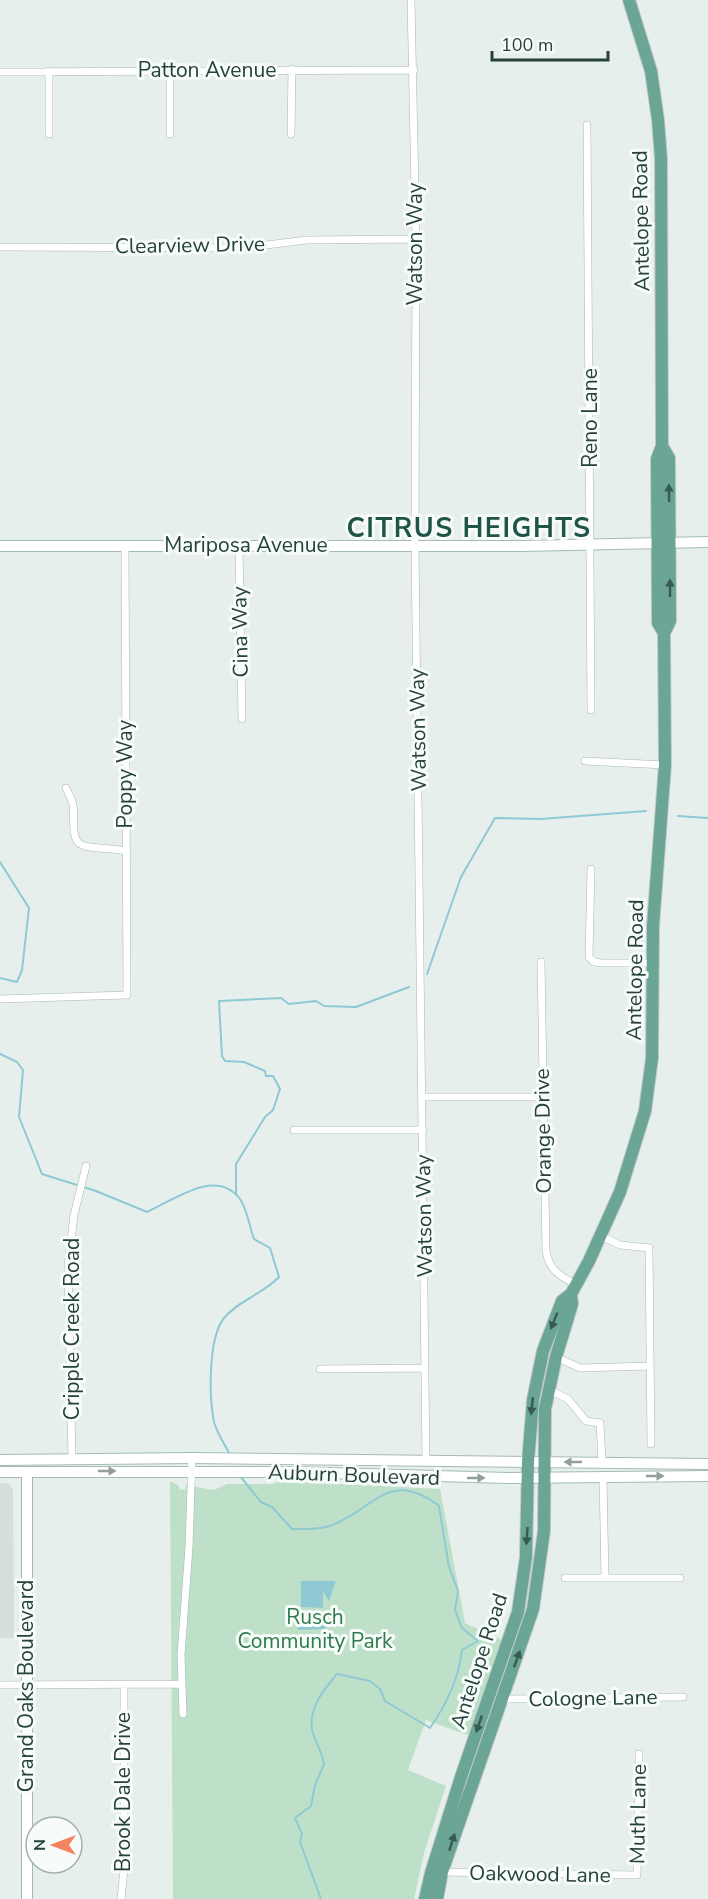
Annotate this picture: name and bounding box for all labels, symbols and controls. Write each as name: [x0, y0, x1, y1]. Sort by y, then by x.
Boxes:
scale bar: [492, 24, 608, 62]
text: 100 m: [501, 33, 553, 57]
street label: Patton Avenue: [138, 56, 276, 84]
street label: Antelope Road: [626, 150, 656, 292]
street label: Watson Way: [401, 182, 429, 306]
street label: Clearview Drive: [115, 230, 265, 260]
street label: Reno Lane: [576, 368, 604, 468]
one-way arrow: [664, 483, 674, 502]
district label: CITRUS HEIGHTS: [347, 510, 591, 547]
street label: Mariposa Avenue: [164, 531, 328, 559]
one-way arrow: [665, 579, 675, 598]
street label: Cina Way: [225, 586, 255, 678]
street label: Watson Way: [403, 668, 433, 792]
street label: Poppy Way: [111, 719, 139, 828]
street label: Antelope Road: [620, 899, 650, 1041]
street label: Orange Drive: [528, 1068, 558, 1194]
street label: Watson Way: [409, 1154, 439, 1278]
street label: Cripple Creek Road: [58, 1238, 86, 1420]
one-way arrow: [549, 1312, 559, 1330]
one-way arrow: [528, 1397, 537, 1416]
one-way arrow: [563, 1457, 582, 1467]
street label: Auburn Boulevard: [268, 1458, 440, 1492]
one-way arrow: [97, 1466, 116, 1476]
one-way arrow: [646, 1471, 665, 1481]
one-way arrow: [466, 1473, 485, 1483]
one-way arrow: [523, 1527, 532, 1546]
street label: Grand Oaks Boulevard: [12, 1580, 40, 1792]
street label: Antelope Road: [444, 1590, 514, 1732]
park label: Rusch Community Park: [237, 1603, 393, 1655]
one-way arrow: [512, 1649, 522, 1667]
street label: Cologne Lane: [528, 1683, 658, 1713]
street label: Brook Dale Drive: [109, 1712, 137, 1872]
one-way arrow: [474, 1715, 484, 1733]
street label: Muth Lane: [623, 1764, 653, 1864]
north arrow: [24, 1815, 84, 1875]
one-way arrow: [448, 1833, 457, 1851]
text: N: [29, 1839, 51, 1851]
street label: Oakwood Lane: [469, 1859, 611, 1889]

